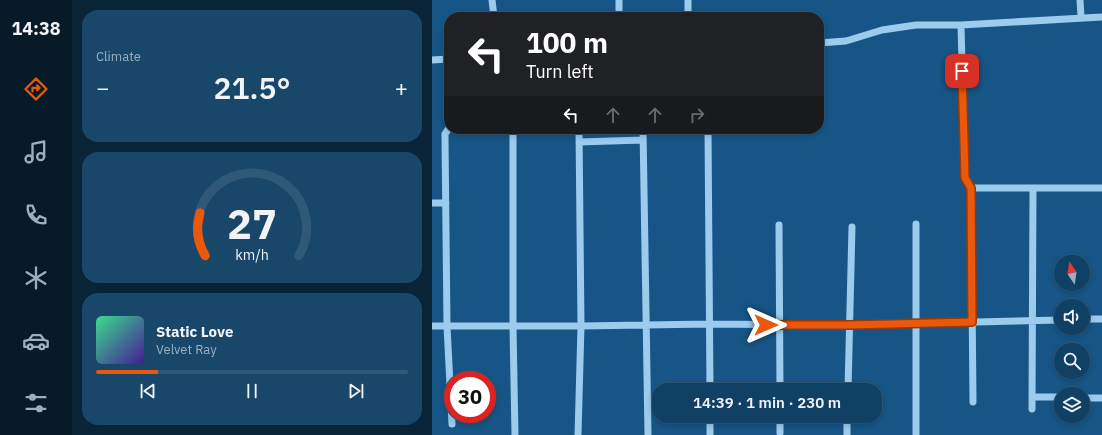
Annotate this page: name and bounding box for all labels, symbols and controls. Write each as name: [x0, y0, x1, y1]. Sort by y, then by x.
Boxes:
text: 14:38: [11, 17, 61, 40]
text: 100 m: [526, 24, 608, 61]
icon: left: [460, 28, 512, 80]
text: Climate: [96, 48, 141, 65]
pin: [945, 54, 979, 88]
text: Turn left: [526, 60, 594, 83]
icon: arrive: [951, 60, 973, 82]
text: 21.5°: [213, 68, 291, 107]
text: −: [96, 73, 109, 102]
text: +: [395, 73, 408, 102]
icon: directions: [22, 75, 50, 103]
icon: left: [560, 104, 582, 126]
icon: ahead: [602, 104, 624, 126]
icon: ahead: [644, 104, 666, 126]
icon: right: [686, 104, 708, 126]
icon: music: [22, 138, 50, 166]
text: 27: [227, 195, 277, 249]
icon: phone: [22, 201, 50, 229]
text: km/h: [235, 244, 269, 263]
north arrow: [1054, 255, 1090, 291]
map controls: [1054, 255, 1090, 423]
icon: climate: [22, 264, 50, 292]
button: sound: [1054, 299, 1090, 335]
position arrow: [745, 304, 787, 346]
text: Static Love: [156, 322, 233, 341]
icon: car: [22, 327, 50, 355]
text: Velvet Ray: [156, 341, 217, 358]
button: search: [1054, 343, 1090, 379]
speed limit sign: 30: [444, 371, 496, 423]
icon: previous: [137, 380, 159, 402]
icon: pause: [241, 380, 263, 402]
icon: next: [345, 380, 367, 402]
button: layers: [1054, 387, 1090, 423]
icon: filters: [22, 389, 50, 417]
text: 14:39 · 1 min · 230 m: [693, 393, 841, 412]

